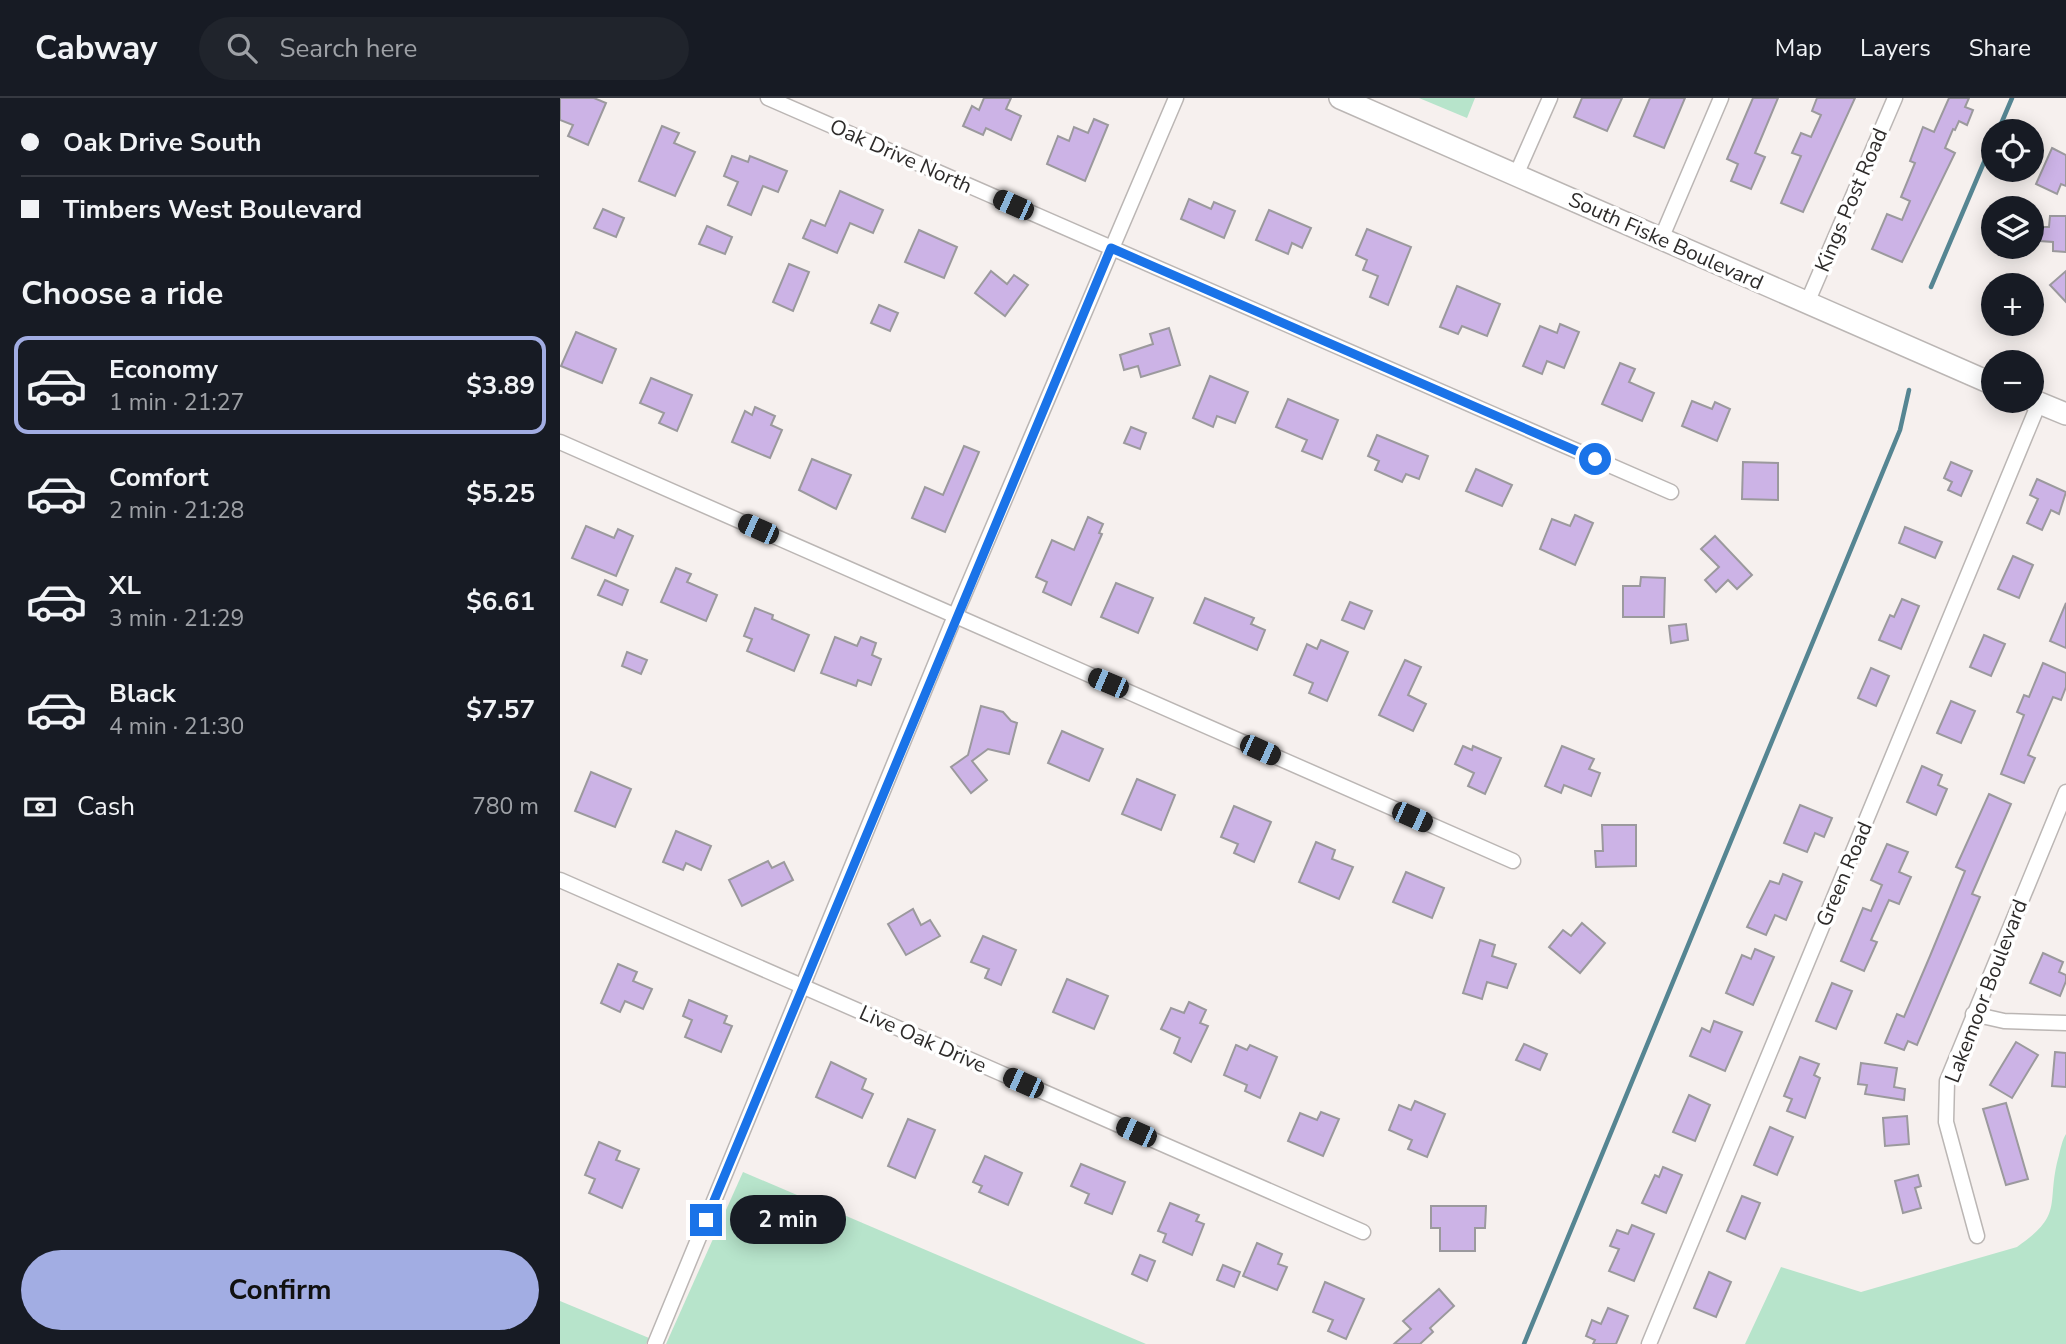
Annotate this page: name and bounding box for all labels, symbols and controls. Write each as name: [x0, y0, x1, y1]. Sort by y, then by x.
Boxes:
search box: [199, 17, 689, 80]
text: Cabway: [35, 26, 157, 71]
icon: search: [223, 29, 261, 67]
text: Search here: [279, 31, 417, 66]
text: Map: [1775, 32, 1822, 64]
text: Layers: [1860, 32, 1931, 64]
text: Share: [1969, 32, 2031, 64]
street label: Oak Drive North: [825, 112, 977, 200]
map controls: [1981, 119, 2044, 413]
button: locate: [1981, 119, 2044, 182]
street label: Kings Post Road: [1808, 124, 1894, 276]
text: Oak Drive South: [63, 125, 261, 160]
street label: South Fiske Boulevard: [1564, 185, 1768, 297]
car: [990, 187, 1037, 223]
text: Timbers West Boulevard: [63, 192, 362, 227]
button: layers: [1981, 196, 2044, 259]
text: Choose a ride: [21, 272, 223, 315]
button: +: [1981, 273, 2044, 336]
button: −: [1981, 350, 2044, 413]
text: Economy: [109, 352, 218, 387]
icon: car: [25, 354, 88, 417]
text: $3.89: [466, 368, 535, 403]
text: 1 min · 21:27: [109, 387, 244, 418]
route start: [1579, 443, 1611, 475]
text: Comfort: [109, 460, 209, 495]
icon: car: [25, 462, 88, 525]
text: $5.25: [466, 476, 535, 511]
text: 2 min · 21:28: [109, 495, 244, 526]
car: [735, 511, 782, 547]
text: XL: [109, 568, 141, 603]
icon: car: [25, 570, 88, 633]
text: $6.61: [466, 584, 535, 619]
text: 3 min · 21:29: [109, 603, 244, 634]
car: [1085, 665, 1132, 701]
text: Black: [109, 676, 176, 711]
icon: car: [25, 678, 88, 741]
text: $7.57: [466, 692, 535, 727]
text: 4 min · 21:30: [109, 711, 244, 742]
car: [1237, 732, 1284, 768]
icon: cash: [21, 788, 59, 826]
text: Cash: [77, 789, 135, 824]
text: 780 m: [472, 791, 539, 822]
car: [1389, 799, 1436, 835]
street label: Green Road: [1809, 817, 1879, 931]
street label: Lakemoor Boulevard: [1938, 895, 2034, 1087]
street label: Live Oak Drive: [855, 998, 991, 1080]
car: [1000, 1065, 1047, 1101]
car: [1113, 1114, 1160, 1150]
callout: 2 min: [730, 1196, 846, 1244]
route end: [690, 1204, 722, 1236]
text: 2 min: [758, 1204, 818, 1235]
button: Confirm: [21, 1250, 539, 1330]

